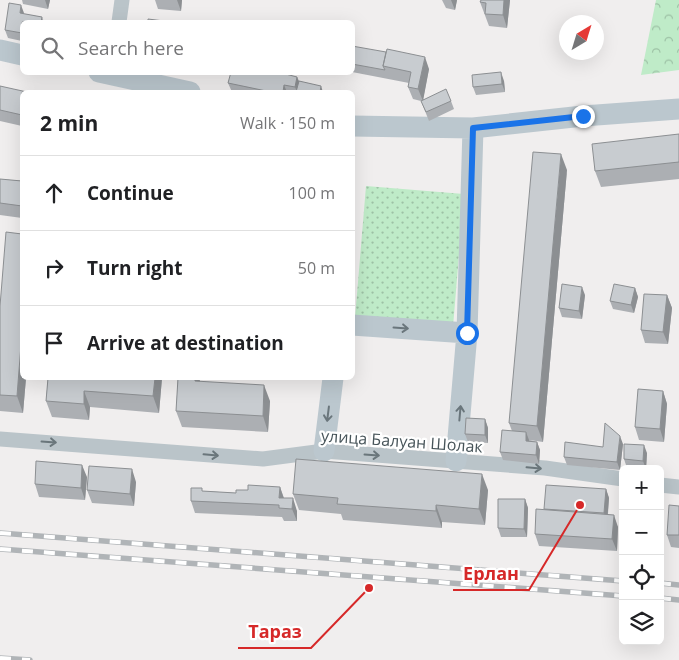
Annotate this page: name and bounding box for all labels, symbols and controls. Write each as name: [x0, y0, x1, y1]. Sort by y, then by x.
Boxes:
north arrow: [559, 15, 604, 60]
search box: [20, 20, 355, 75]
icon: search: [38, 34, 66, 62]
text: Search here: [78, 35, 184, 61]
route end: [572, 105, 595, 128]
text: 2 min: [40, 109, 98, 137]
text: Walk · 150 m: [240, 112, 335, 134]
icon: ahead: [40, 179, 68, 207]
text: Continue: [87, 180, 174, 206]
text: 100 m: [289, 182, 335, 204]
icon: right: [40, 254, 68, 282]
text: Turn right: [87, 255, 182, 281]
text: 50 m: [298, 257, 335, 279]
route start: [456, 322, 479, 345]
one-way arrow: [393, 324, 409, 333]
icon: arrive: [40, 329, 68, 357]
text: Arrive at destination: [87, 330, 284, 356]
one-way arrow: [455, 405, 465, 421]
one-way arrow: [323, 406, 333, 422]
street label: улица Балуан Шолак: [320, 424, 484, 458]
one-way arrow: [40, 438, 56, 447]
one-way arrow: [202, 450, 218, 460]
one-way arrow: [364, 450, 380, 460]
one-way arrow: [526, 463, 542, 472]
map controls: [619, 465, 664, 645]
button: +: [619, 465, 664, 510]
button: −: [619, 510, 664, 555]
button: locate: [619, 555, 664, 600]
callout: Ерлан: [453, 557, 529, 590]
text: Ерлан: [463, 561, 519, 585]
button: layers: [619, 600, 664, 645]
callout: Тараз: [238, 615, 311, 648]
text: Тараз: [248, 619, 302, 643]

